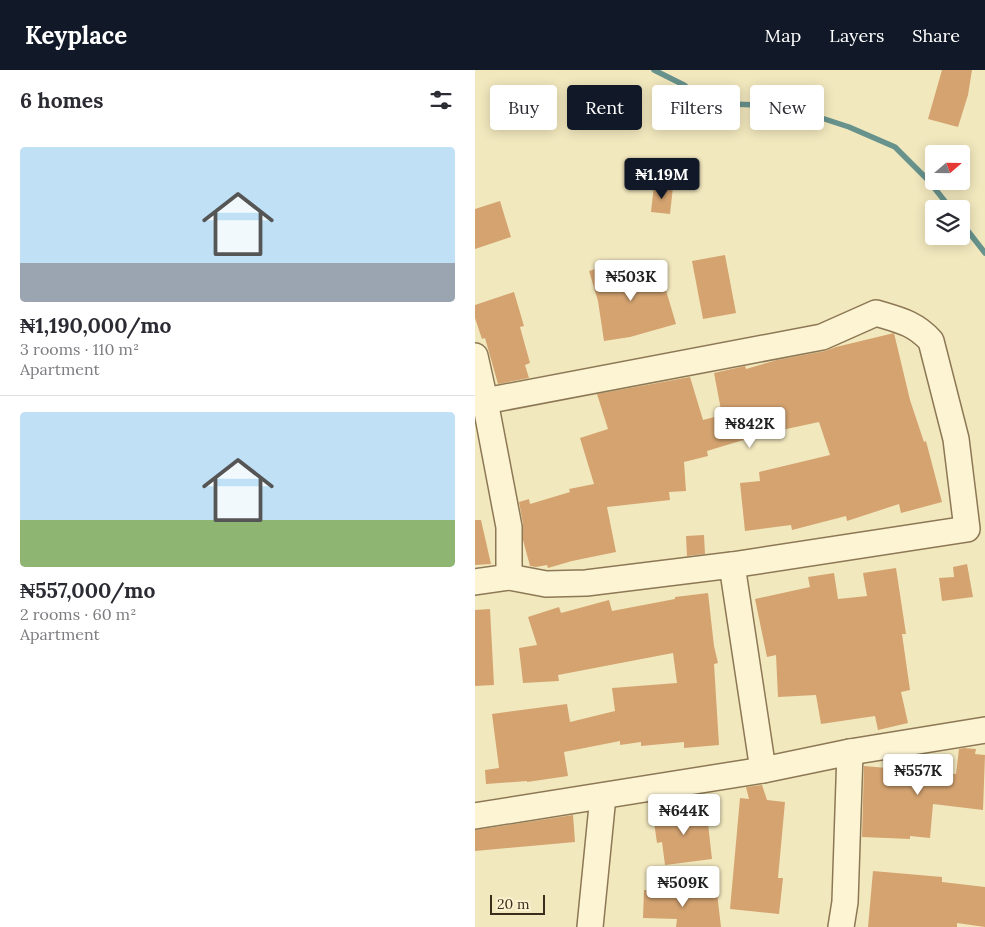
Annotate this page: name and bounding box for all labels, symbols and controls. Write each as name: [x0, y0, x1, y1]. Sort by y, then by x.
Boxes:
text: Keyplace: [25, 20, 127, 51]
text: Map: [765, 24, 801, 47]
text: Layers: [829, 24, 884, 47]
text: Share: [912, 24, 960, 47]
chip: Buy: [490, 85, 557, 130]
chip: Rent: [567, 85, 642, 130]
chip: Filters: [652, 85, 740, 130]
chip: New: [750, 85, 824, 130]
icon: filters: [427, 86, 455, 114]
text: 6 homes: [20, 87, 103, 114]
north arrow: [925, 145, 970, 190]
map controls: [925, 145, 970, 245]
pin: ₦1.19M: [621, 158, 703, 200]
text: ₦1.19M: [635, 164, 689, 184]
icon: home: [193, 179, 283, 269]
button: layers: [925, 200, 970, 245]
pin: ₦503K: [596, 260, 666, 302]
text: ₦503K: [606, 266, 656, 286]
text: ₦1,190,000/mo: [20, 312, 171, 339]
text: 3 rooms · 110 m²: [20, 339, 139, 359]
text: Apartment: [20, 359, 100, 379]
pin: ₦842K: [715, 406, 785, 449]
text: ₦842K: [725, 413, 775, 433]
icon: home: [193, 445, 283, 535]
text: ₦557,000/mo: [20, 577, 155, 604]
text: 2 rooms · 60 m²: [20, 604, 136, 624]
text: Apartment: [20, 624, 100, 644]
pin: ₦557K: [883, 754, 953, 796]
text: ₦557K: [894, 760, 942, 780]
pin: ₦644K: [649, 794, 719, 836]
text: ₦644K: [659, 800, 709, 820]
pin: ₦509K: [648, 866, 718, 908]
text: ₦509K: [658, 872, 708, 892]
scale bar: [490, 892, 545, 915]
text: 20 m: [497, 895, 529, 913]

